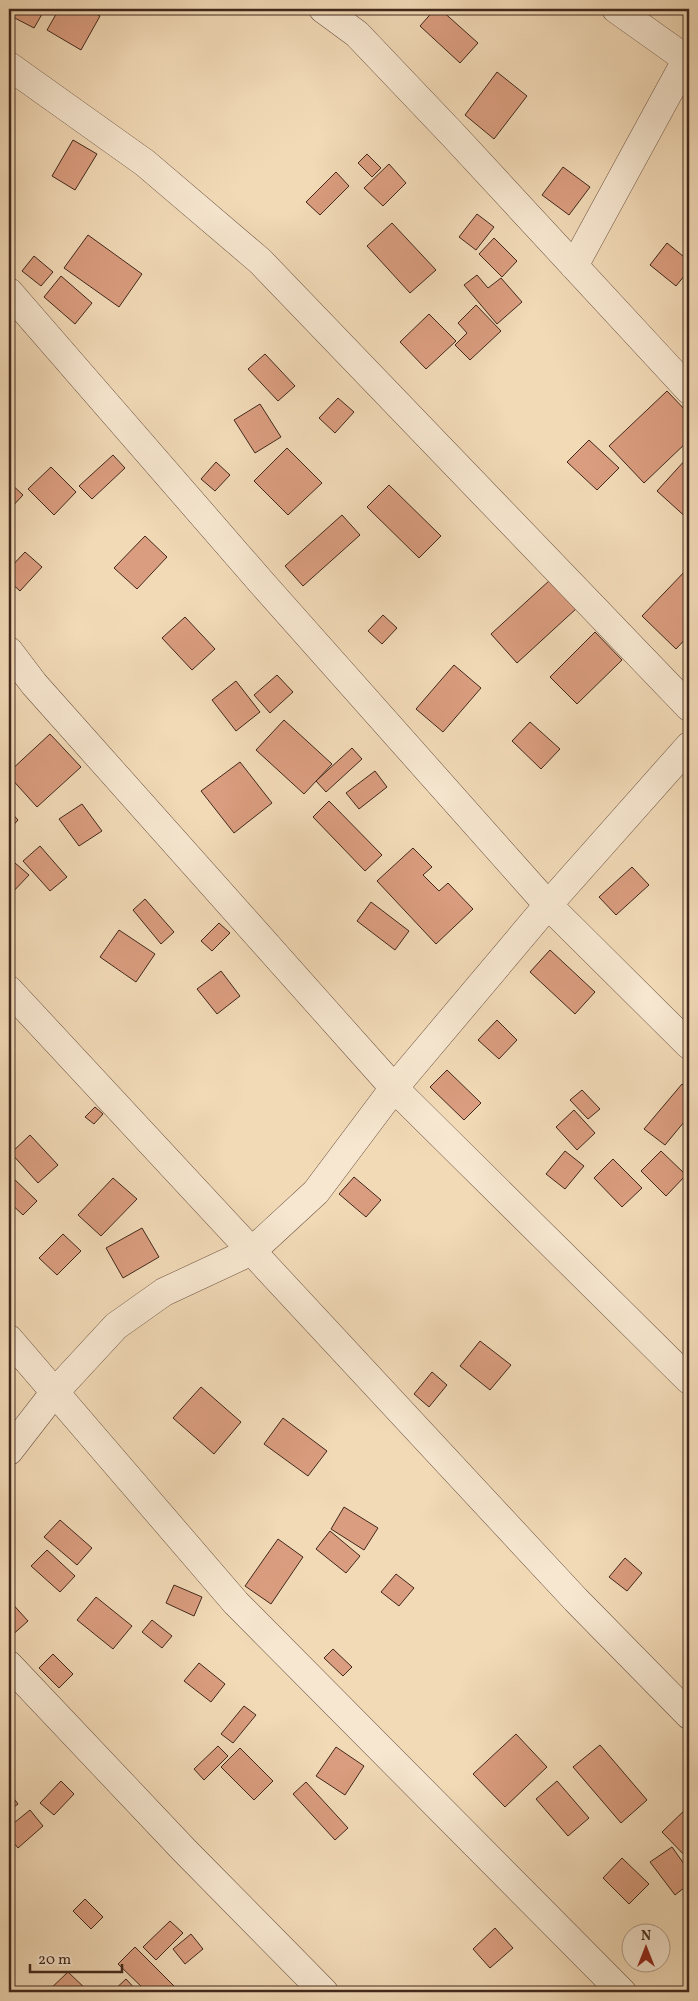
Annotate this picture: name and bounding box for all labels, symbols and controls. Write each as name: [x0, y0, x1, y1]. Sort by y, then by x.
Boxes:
north arrow: [620, 1924, 670, 1974]
text: N: [641, 1927, 651, 1946]
scale bar: [30, 1941, 122, 1973]
text: 20 m: [38, 1950, 71, 1971]

